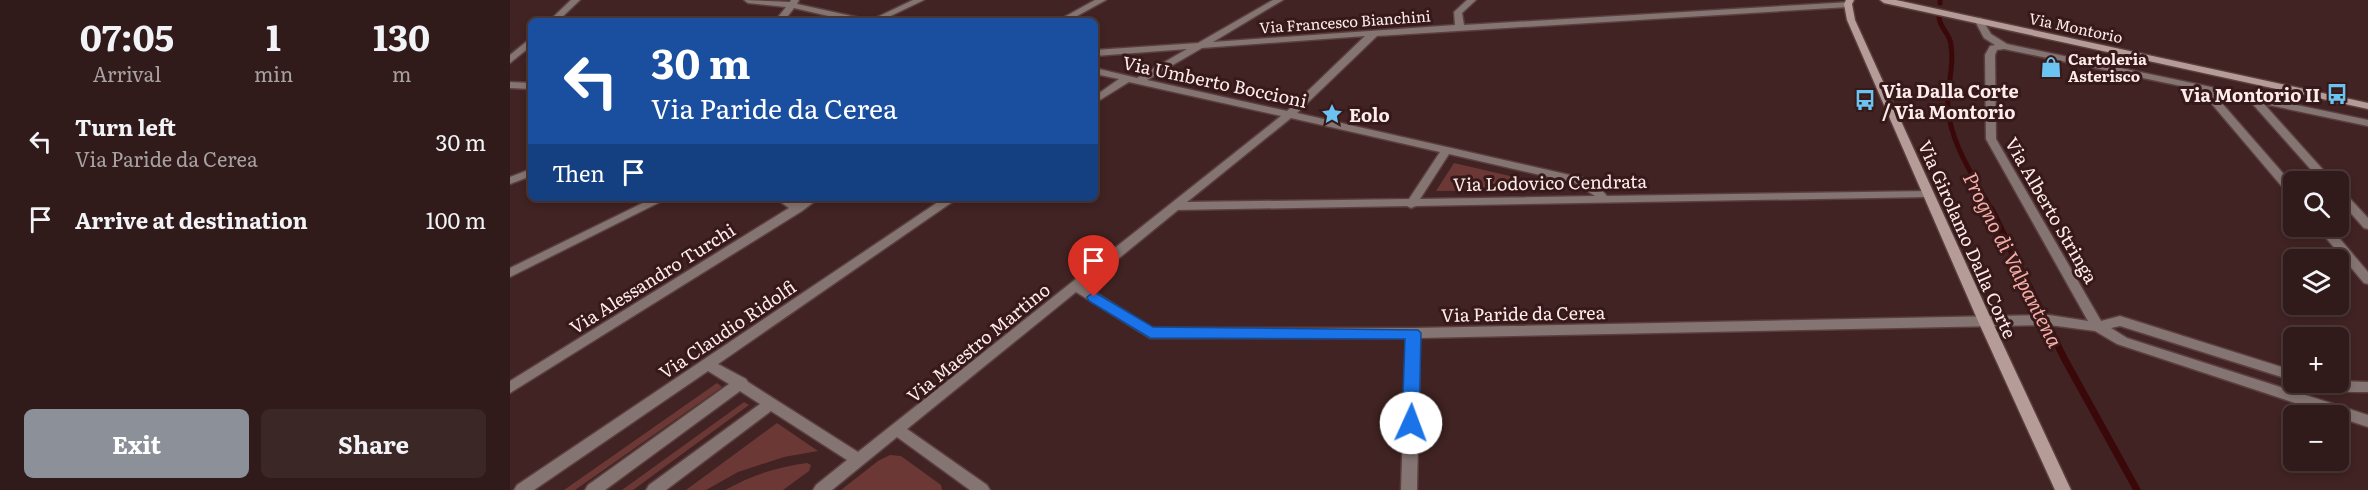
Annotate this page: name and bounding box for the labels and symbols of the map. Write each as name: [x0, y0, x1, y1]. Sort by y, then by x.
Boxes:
street label: Via Francesco Bianchini: [1259, 4, 1431, 38]
street label: Via Montorio: [2027, 6, 2125, 48]
place label: Cartoleria Asterisco: [2068, 47, 2147, 87]
street label: Via Umberto Boccioni: [1120, 48, 1310, 114]
shop icon: Cartoleria Asterisco: [2039, 55, 2063, 79]
place label: Via Dalla Corte / Via Montorio: [1882, 77, 2019, 125]
place label: Via Montorio II: [2180, 81, 2320, 108]
bus stop icon: Via Montorio II: [2325, 82, 2349, 106]
bus stop icon: Via Dalla Corte / Via Montorio: [1853, 88, 1877, 112]
place label: Eolo: [1349, 101, 1390, 128]
place icon: Eolo: [1320, 102, 1344, 126]
street label: Via Alberto Stringa: [1999, 132, 2105, 288]
street label: Via Girolamo Dalla Corte: [1912, 136, 2024, 342]
water label: Progno di Valpantena: [1957, 166, 2071, 352]
street label: Via Lodovico Cendrata: [1453, 167, 1648, 197]
street label: Via Alessandro Turchi: [564, 216, 740, 340]
pin: [1068, 235, 1119, 297]
street label: Via Claudio Ridolfi: [653, 273, 801, 385]
street label: Via Maestro Martino: [901, 276, 1055, 408]
street label: Via Paride da Cerea: [1441, 298, 1606, 328]
position arrow: [1379, 391, 1443, 455]

